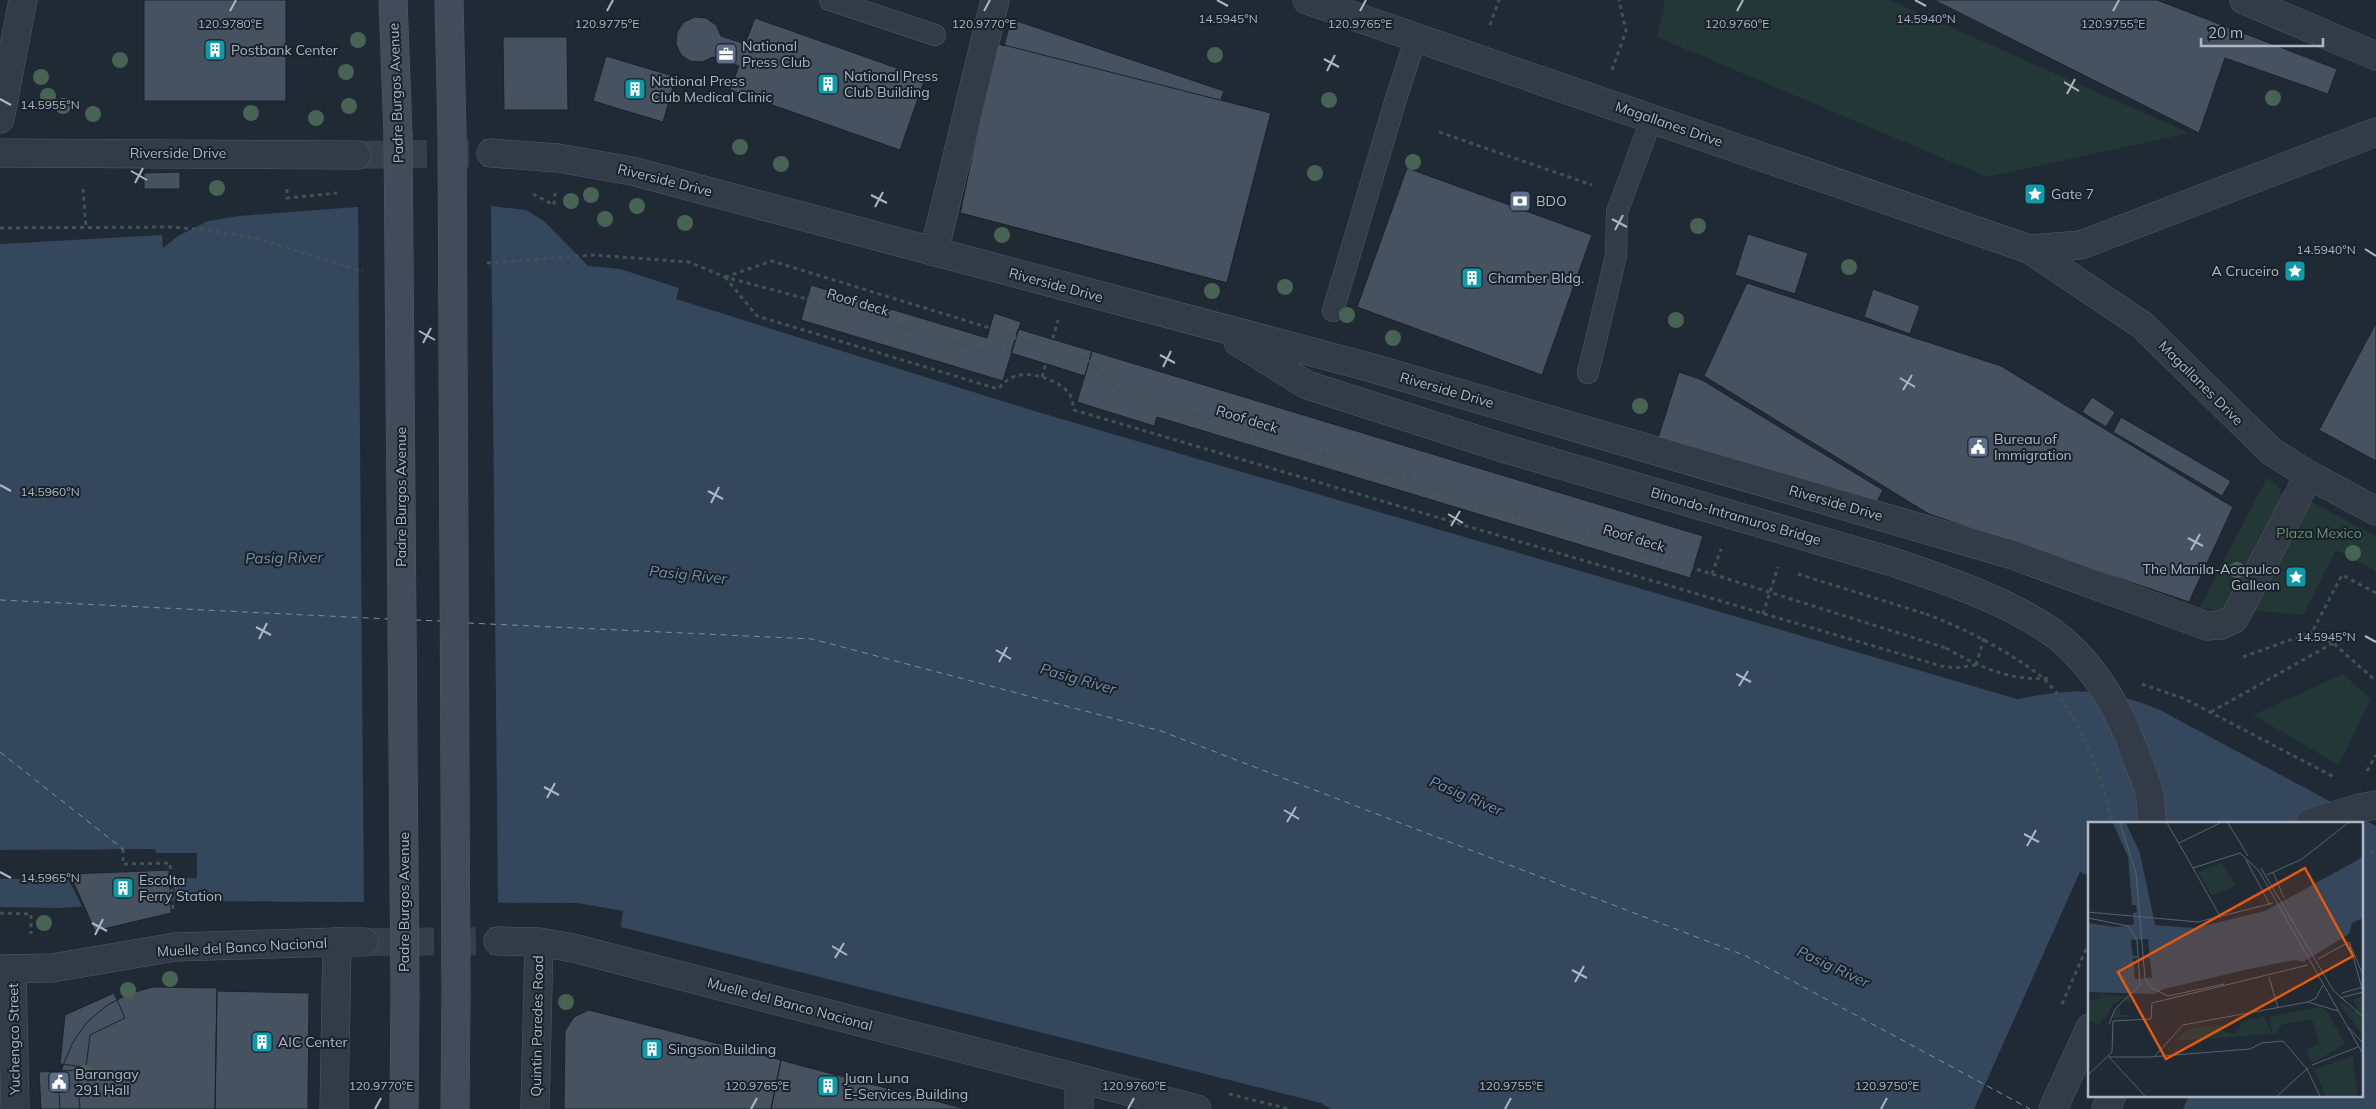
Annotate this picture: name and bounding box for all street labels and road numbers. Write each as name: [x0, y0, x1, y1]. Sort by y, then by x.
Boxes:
street label: Padre Burgos Avenue: [385, 23, 407, 163]
street label: Magallanes Drive: [1613, 97, 1725, 151]
street label: Riverside Drive: [130, 144, 226, 162]
street label: Riverside Drive: [616, 160, 714, 200]
street label: Riverside Drive: [1007, 264, 1105, 306]
street label: Roof deck: [825, 284, 892, 320]
street label: Magallanes Drive: [2155, 337, 2247, 429]
street label: Riverside Drive: [1398, 368, 1496, 412]
street label: Roof deck: [1214, 401, 1281, 437]
street label: Padre Burgos Avenue: [392, 427, 410, 567]
street label: Riverside Drive: [1787, 481, 1885, 525]
street label: Binondo-Intramuros Bridge: [1649, 483, 1823, 549]
street label: Roof deck: [1601, 520, 1668, 556]
street label: Padre Burgos Avenue: [395, 832, 413, 972]
street label: Muelle del Banco Nacional: [157, 934, 327, 960]
street label: Quintin Paredes Road: [527, 955, 547, 1097]
street label: Muelle del Banco Nacional: [705, 973, 875, 1035]
street label: Yuchengco Street: [4, 983, 24, 1096]

